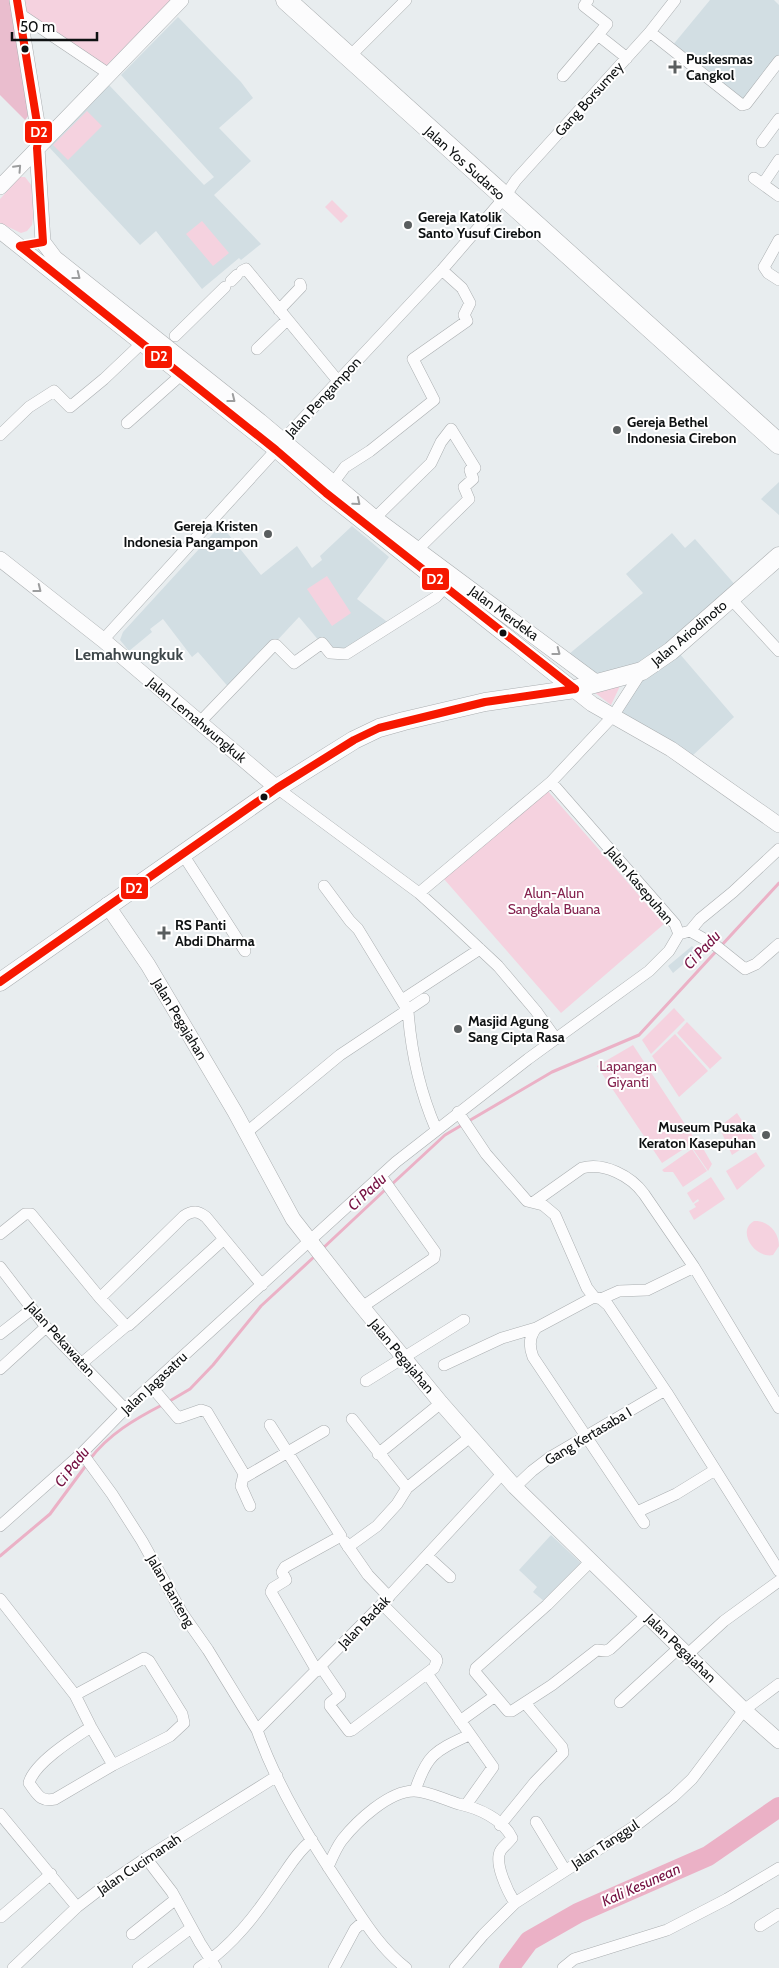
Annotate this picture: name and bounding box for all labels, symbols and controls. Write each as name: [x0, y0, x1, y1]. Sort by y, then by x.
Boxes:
scale bar: [12, 10, 98, 42]
text: 50 m: [20, 18, 55, 36]
unlabelled marker: [20, 44, 30, 54]
place label: Puskesmas Cangkol: [686, 50, 753, 84]
street label: Gang Borsumey: [551, 58, 627, 140]
marker: Puskesmas Cangkol: [668, 60, 682, 74]
line badge: D2: [24, 120, 53, 144]
street label: Jalan Yos Sudarso: [420, 121, 509, 204]
text: D2: [30, 123, 48, 141]
one-way arrow: [12, 164, 21, 173]
place label: Gereja Katolik Santo Yusuf Cirebon: [418, 208, 541, 242]
marker: Gereja Katolik Santo Yusuf Cirebon: [402, 219, 414, 231]
one-way arrow: [71, 270, 81, 279]
line badge: D2: [144, 345, 173, 369]
text: D2: [150, 347, 168, 365]
street label: Jalan Pengampon: [281, 353, 365, 442]
one-way arrow: [226, 393, 235, 402]
place label: Gereja Bethel Indonesia Cirebon: [627, 413, 736, 447]
marker: Gereja Bethel Indonesia Cirebon: [611, 424, 623, 436]
one-way arrow: [351, 497, 360, 506]
place label: Gereja Kristen Indonesia Pangampon: [123, 517, 258, 551]
marker: Gereja Kristen Indonesia Pangampon: [262, 528, 274, 540]
line badge: D2: [421, 567, 450, 591]
text: D2: [426, 570, 444, 588]
street label: Jalan Merdeka: [465, 581, 543, 644]
one-way arrow: [32, 584, 41, 592]
street label: Jalan Ariodinoto: [647, 596, 731, 671]
unlabelled marker: [498, 628, 508, 638]
district label: Lemahwungkuk: [75, 645, 183, 664]
one-way arrow: [551, 647, 560, 655]
street label: Jalan Lemahwungkuk: [143, 673, 251, 767]
unlabelled marker: [259, 792, 269, 802]
street label: Jalan Kasepuhan: [602, 842, 678, 928]
line badge: D2: [120, 876, 149, 900]
text: D2: [125, 879, 143, 897]
park label: Alun-Alun Sangkala Buana: [508, 884, 601, 918]
place label: RS Panti Abdi Dharma: [175, 916, 255, 950]
marker: RS Panti Abdi Dharma: [157, 926, 171, 940]
water label: Ci Padu: [680, 927, 724, 973]
street label: Jalan Pegajahan: [148, 974, 211, 1063]
place label: Masjid Agung Sang Cipta Rasa: [468, 1012, 565, 1046]
marker: Masjid Agung Sang Cipta Rasa: [452, 1023, 464, 1035]
park label: Lapangan Giyanti: [599, 1057, 657, 1091]
place label: Museum Pusaka Keraton Kasepuhan: [638, 1118, 756, 1152]
marker: Museum Pusaka Keraton Kasepuhan: [760, 1129, 772, 1141]
water label: Ci Padu: [344, 1170, 390, 1214]
street label: Jalan Pekawatan: [22, 1297, 100, 1380]
street label: Jalan Pegajahan: [365, 1314, 438, 1397]
street label: Jalan Jagasatru: [116, 1348, 191, 1419]
street label: Gang Kertasaba I: [541, 1403, 635, 1469]
water label: Ci Padu: [51, 1443, 93, 1491]
street label: Jalan Banteng: [143, 1551, 199, 1631]
street label: Jalan Badak: [334, 1591, 394, 1653]
street label: Jalan Pegajahan: [641, 1609, 720, 1686]
street label: Jalan Tanggul: [567, 1815, 643, 1873]
street label: Jalan Cucimanah: [93, 1829, 184, 1899]
water label: Kali Kesunean: [599, 1860, 683, 1910]

